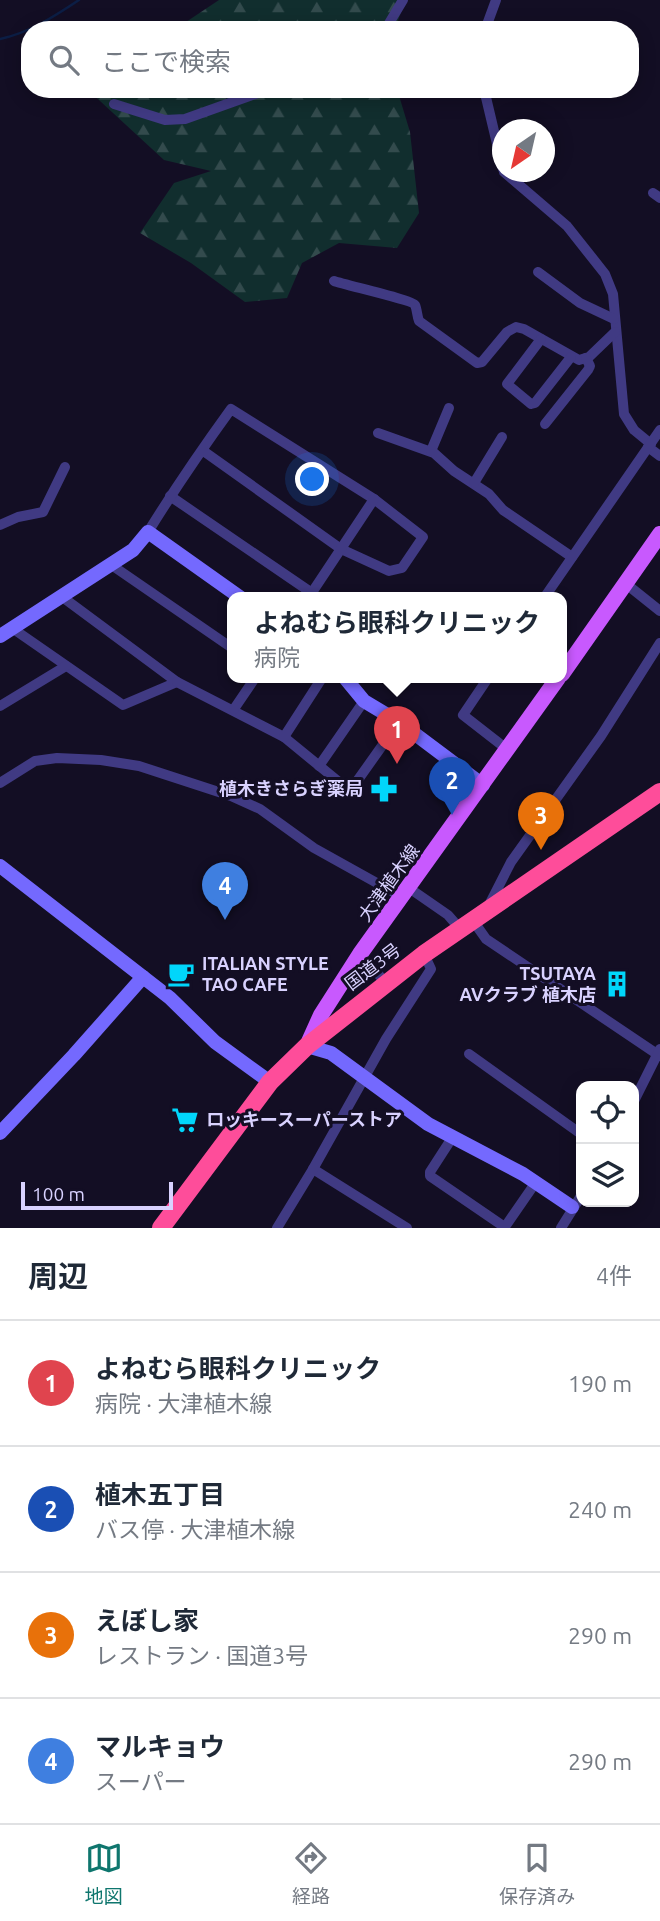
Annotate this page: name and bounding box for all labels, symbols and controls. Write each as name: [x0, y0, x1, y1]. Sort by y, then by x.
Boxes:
search box: [21, 21, 639, 98]
icon: search: [45, 41, 83, 79]
text: ここで検索: [101, 47, 231, 76]
north arrow: [492, 119, 555, 182]
your location: [295, 462, 329, 496]
popup: [227, 592, 567, 683]
text: よねむら眼科クリニック: [254, 608, 540, 637]
text: 病院: [254, 645, 300, 670]
pin: 1: [374, 706, 420, 764]
pin: 2: [429, 757, 475, 815]
pharmacy icon: 植木きさらぎ薬局: [369, 774, 399, 804]
place label: 植木きさらぎ薬局: [219, 778, 363, 798]
pin: 3: [518, 792, 564, 850]
street label: 大津植木線: [354, 840, 423, 925]
pin: 4: [202, 862, 248, 920]
street label: 国道3号: [341, 939, 404, 993]
place label: ITALIAN STYLE TAO CAFE: [202, 953, 329, 994]
cafe icon: ITALIAN STYLE TAO CAFE: [166, 959, 196, 989]
place label: TSUTAYA AVクラブ 植木店: [460, 963, 596, 1004]
building icon: TSUTAYA AVクラブ 植木店: [602, 969, 632, 999]
map controls: [576, 1081, 639, 1207]
button: locate: [576, 1081, 639, 1144]
supermarket icon: ロッキースーパーストア: [170, 1105, 200, 1135]
place label: ロッキースーパーストア: [206, 1109, 402, 1129]
button: layers: [576, 1144, 639, 1207]
scale bar: [21, 1179, 173, 1211]
text: 100 m: [32, 1183, 85, 1205]
text: 周辺: [28, 1259, 88, 1293]
text: 4件: [596, 1263, 632, 1288]
text: よねむら眼科クリニック: [95, 1354, 381, 1383]
text: 1: [45, 1371, 57, 1396]
text: 190 m: [568, 1371, 632, 1396]
text: 病院 · 大津植木線: [95, 1391, 272, 1416]
text: 植木五丁目: [95, 1480, 225, 1509]
text: 2: [45, 1497, 57, 1522]
text: 240 m: [568, 1497, 632, 1522]
text: バス停 · 大津植木線: [95, 1517, 295, 1542]
text: えぼし家: [95, 1606, 199, 1635]
text: 3: [45, 1623, 57, 1648]
text: 290 m: [568, 1623, 632, 1648]
text: レストラン · 国道3号: [95, 1643, 308, 1668]
text: マルキョウ: [95, 1732, 225, 1761]
text: 4: [45, 1749, 57, 1774]
text: 290 m: [568, 1749, 632, 1774]
text: スーパー: [95, 1769, 187, 1794]
tab: 地図: [85, 1839, 123, 1908]
tab: 経路: [292, 1839, 330, 1908]
tab: 保存済み: [499, 1839, 575, 1908]

